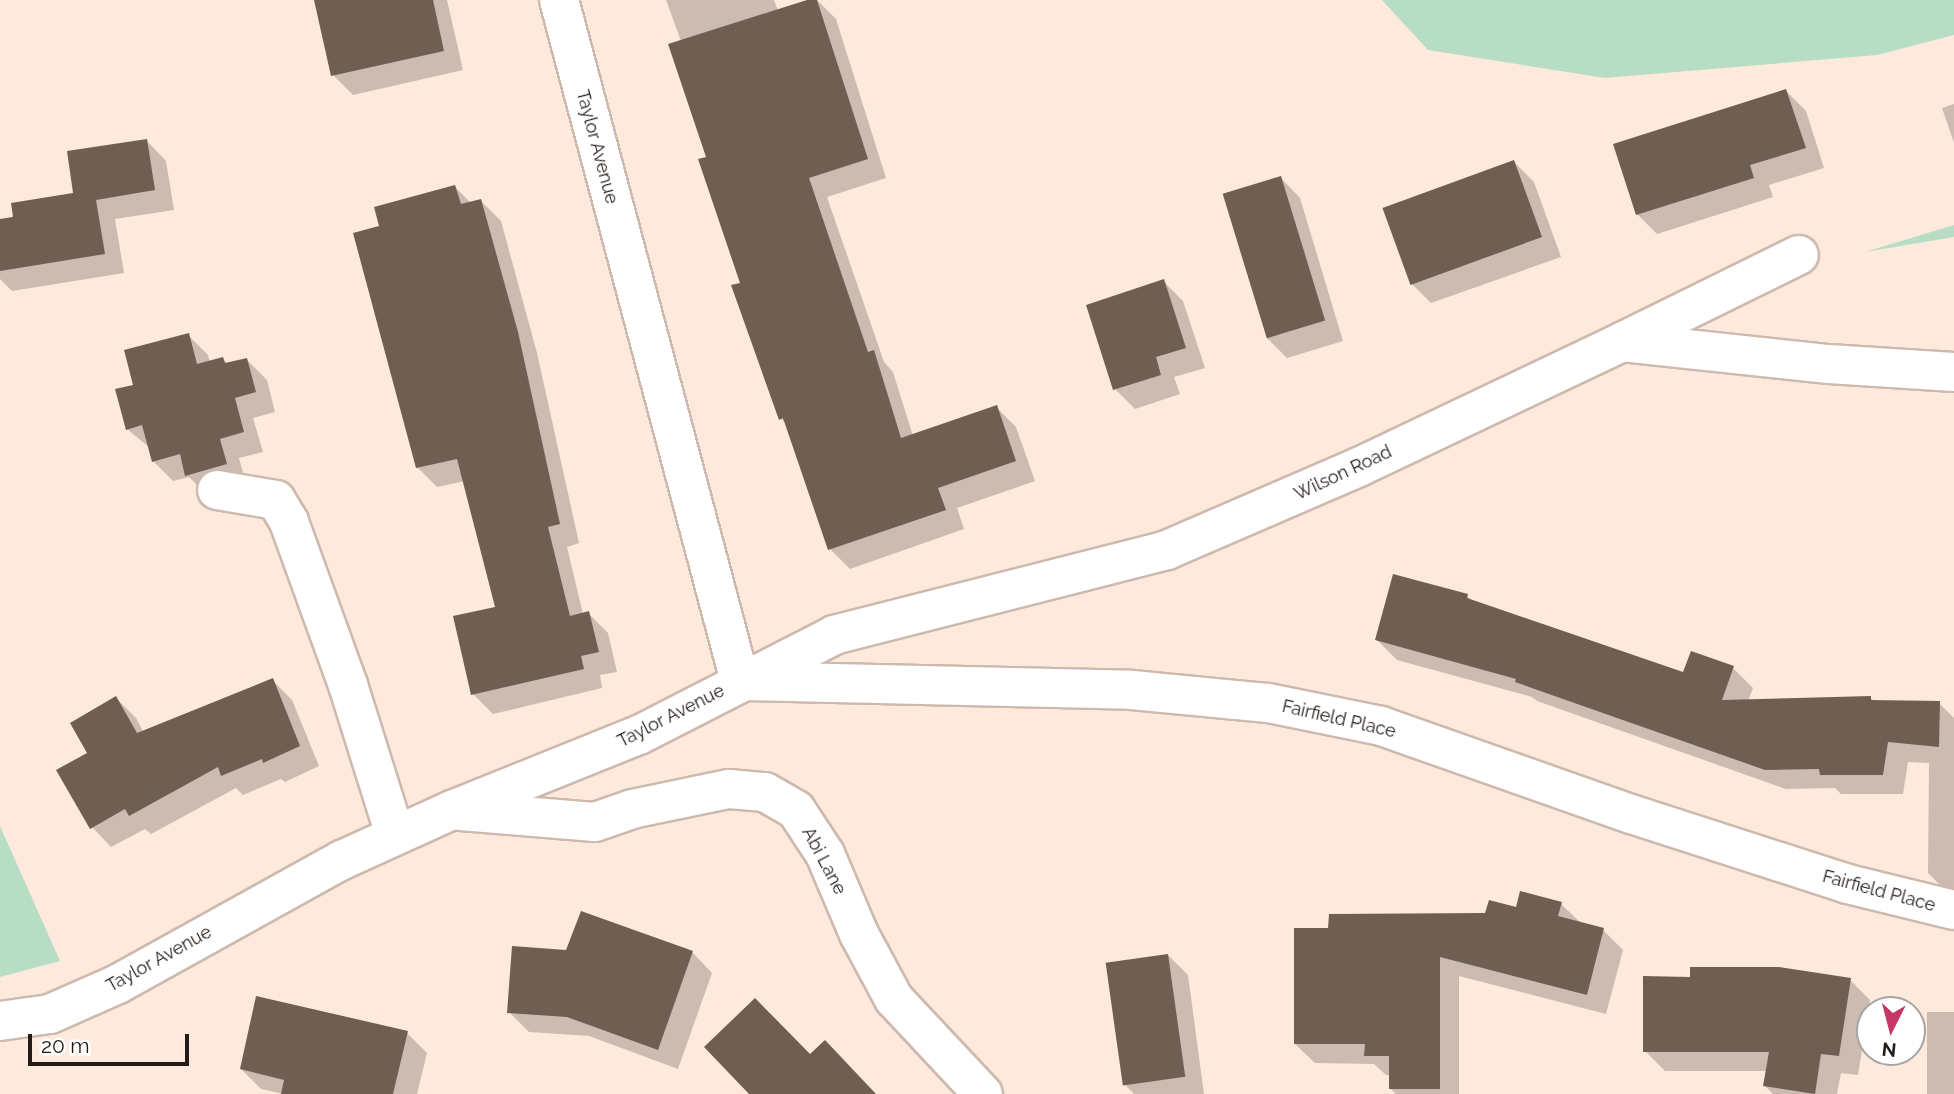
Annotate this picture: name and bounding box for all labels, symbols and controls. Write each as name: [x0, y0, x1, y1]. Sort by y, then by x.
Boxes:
street label: Taylor Avenue: [571, 87, 623, 207]
street label: Wilson Road: [1291, 441, 1395, 505]
street label: Taylor Avenue: [614, 680, 728, 752]
street label: Fairfield Place: [1280, 695, 1398, 743]
street label: Abi Lane: [797, 824, 851, 898]
street label: Fairfield Place: [1820, 866, 1938, 916]
street label: Taylor Avenue: [102, 921, 216, 997]
north arrow: [1856, 996, 1926, 1066]
scale bar: [32, 1020, 192, 1064]
text: 20 m: [41, 1033, 89, 1058]
text: N: [1881, 1038, 1897, 1062]

